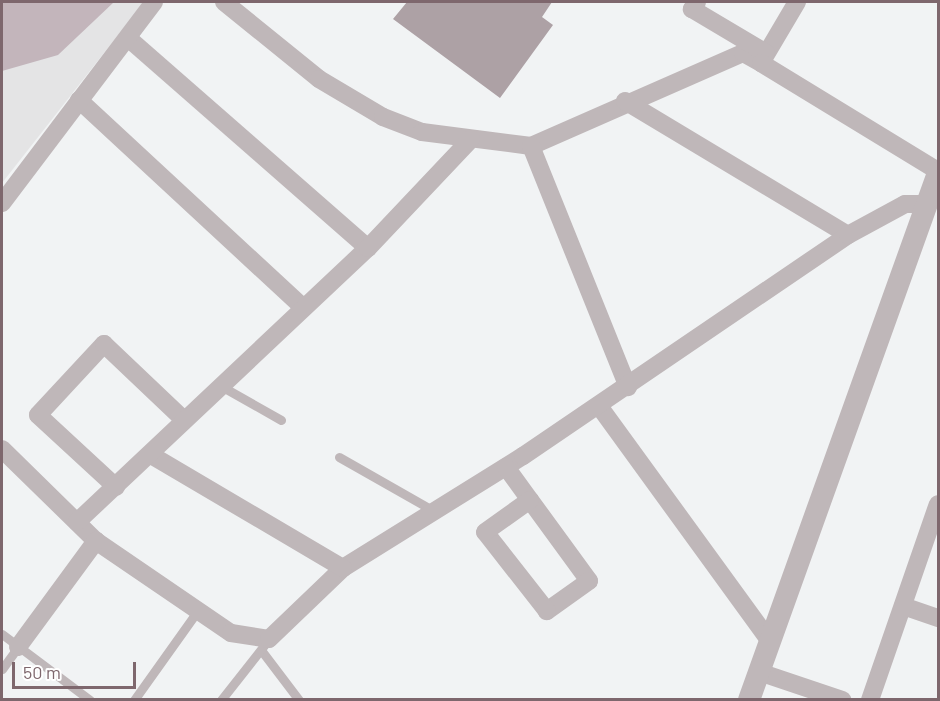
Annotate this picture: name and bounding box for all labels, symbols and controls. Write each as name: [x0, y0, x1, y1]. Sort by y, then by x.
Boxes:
scale bar: [15, 650, 140, 688]
text: 50 m: [23, 661, 61, 683]

